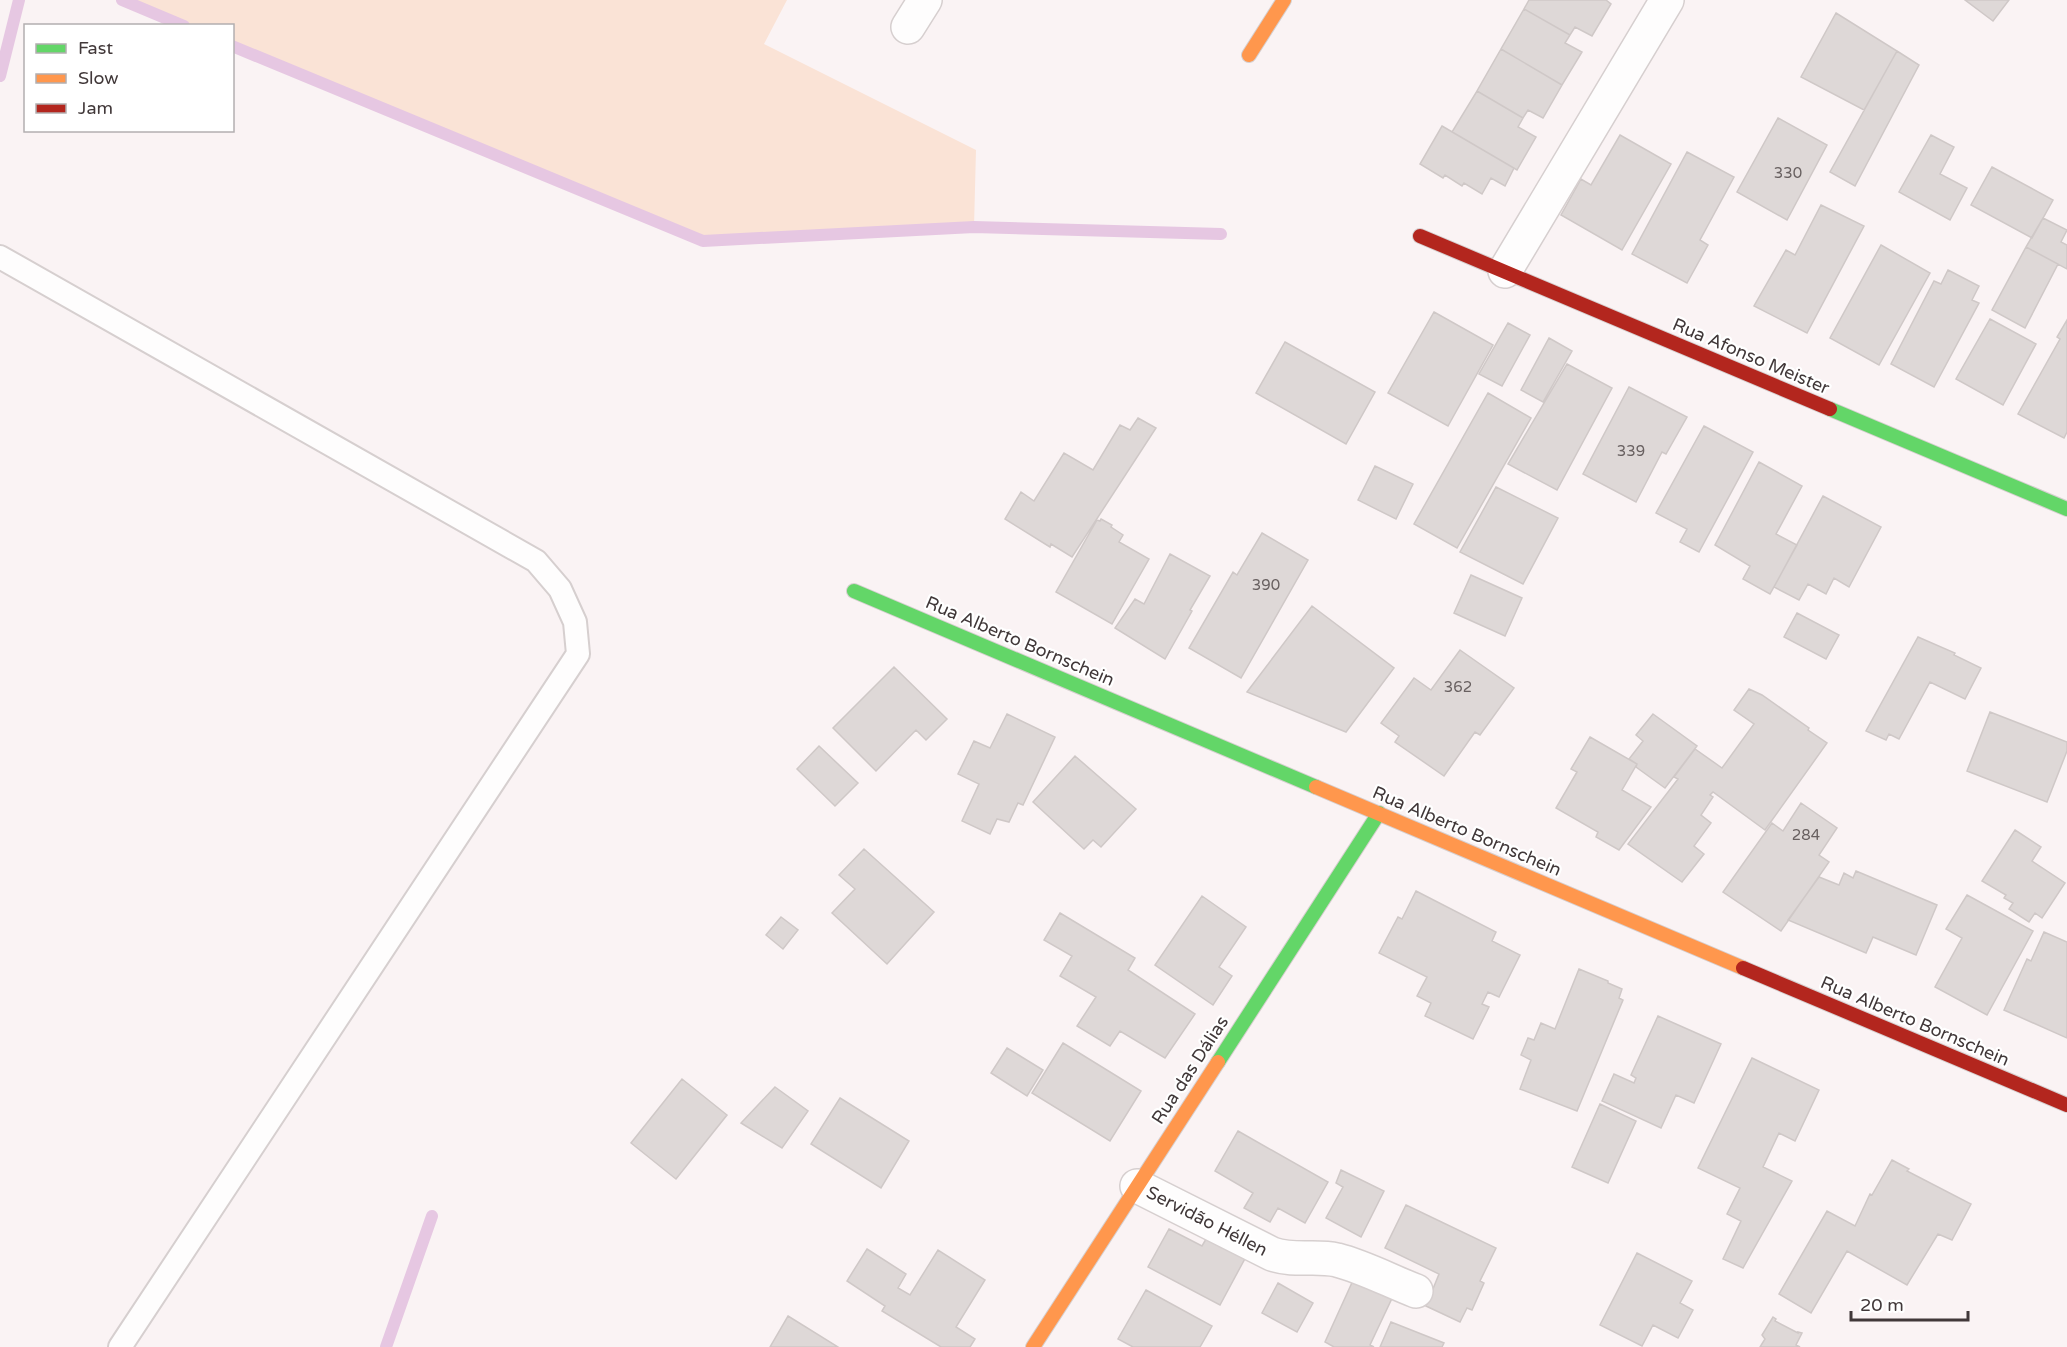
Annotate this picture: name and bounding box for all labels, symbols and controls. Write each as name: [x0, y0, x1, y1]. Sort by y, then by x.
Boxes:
legend: [24, 24, 234, 132]
text: Fast: [78, 37, 113, 59]
text: Slow: [78, 67, 119, 89]
text: Jam: [78, 97, 113, 119]
house number: 330: [1774, 164, 1802, 182]
street label: Rua Afonso Meister: [1669, 313, 1833, 399]
house number: 339: [1617, 442, 1645, 460]
house number: 390: [1252, 576, 1280, 594]
street label: Rua Alberto Bornschein: [922, 591, 1118, 691]
house number: 362: [1444, 678, 1472, 696]
street label: Rua Alberto Bornschein: [1369, 781, 1565, 881]
house number: 284: [1792, 826, 1820, 844]
street label: Rua Alberto Bornschein: [1817, 971, 2013, 1071]
street label: Rua das Dálias: [1147, 1012, 1233, 1128]
street label: Servidão Héllen: [1143, 1181, 1271, 1261]
scale bar: [1851, 1284, 1968, 1322]
text: 20 m: [1860, 1294, 1904, 1316]

